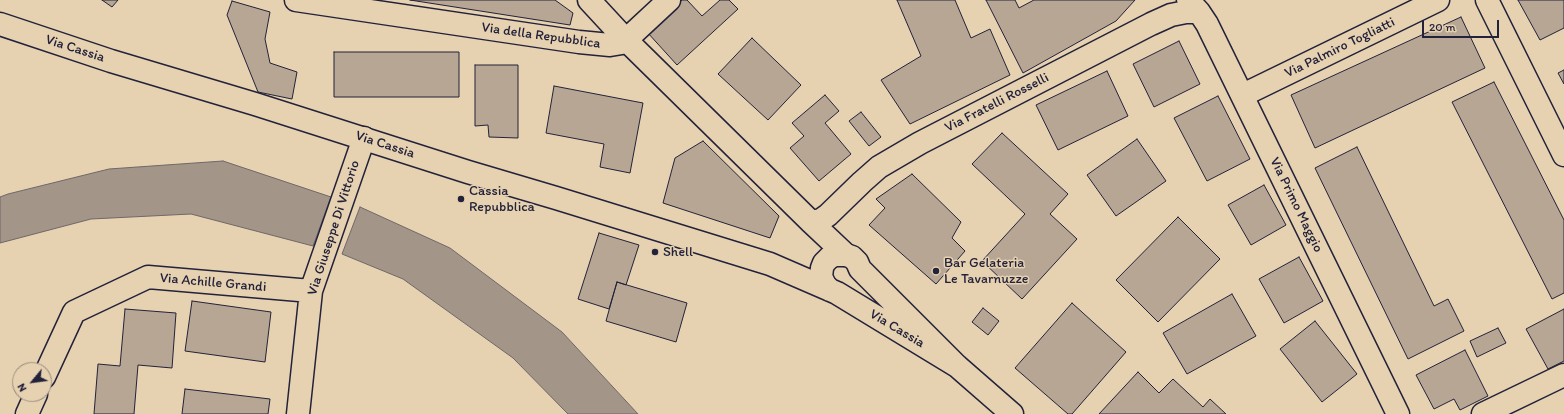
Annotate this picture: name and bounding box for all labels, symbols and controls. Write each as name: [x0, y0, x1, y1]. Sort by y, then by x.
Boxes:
scale bar: [1424, 12, 1501, 38]
street label: Via Palmiro Togliatti: [1282, 14, 1398, 82]
street label: Via della Repubblica: [480, 19, 602, 53]
text: 20 m: [1429, 20, 1456, 34]
street label: Via Cassia: [43, 32, 107, 66]
street label: Via Fratelli Rosselli: [942, 70, 1052, 136]
street label: Via Cassia: [353, 128, 417, 162]
street label: Via Primo Maggio: [1266, 155, 1326, 255]
street label: Via Giuseppe Di Vittorio: [304, 158, 364, 298]
place label: Cassia Repubblica: [469, 183, 535, 216]
marker: Cassia Repubblica: [456, 194, 466, 204]
place label: Shell: [663, 244, 693, 260]
marker: Shell: [650, 247, 660, 257]
place label: Bar Gelateria Le Tavarnuzze: [944, 255, 1029, 288]
marker: Bar Gelateria Le Tavarnuzze: [931, 266, 941, 276]
street label: Via Achille Grandi: [159, 270, 267, 296]
street label: Via Cassia: [866, 306, 928, 352]
north arrow: [12, 362, 52, 402]
text: N: [14, 381, 29, 394]

